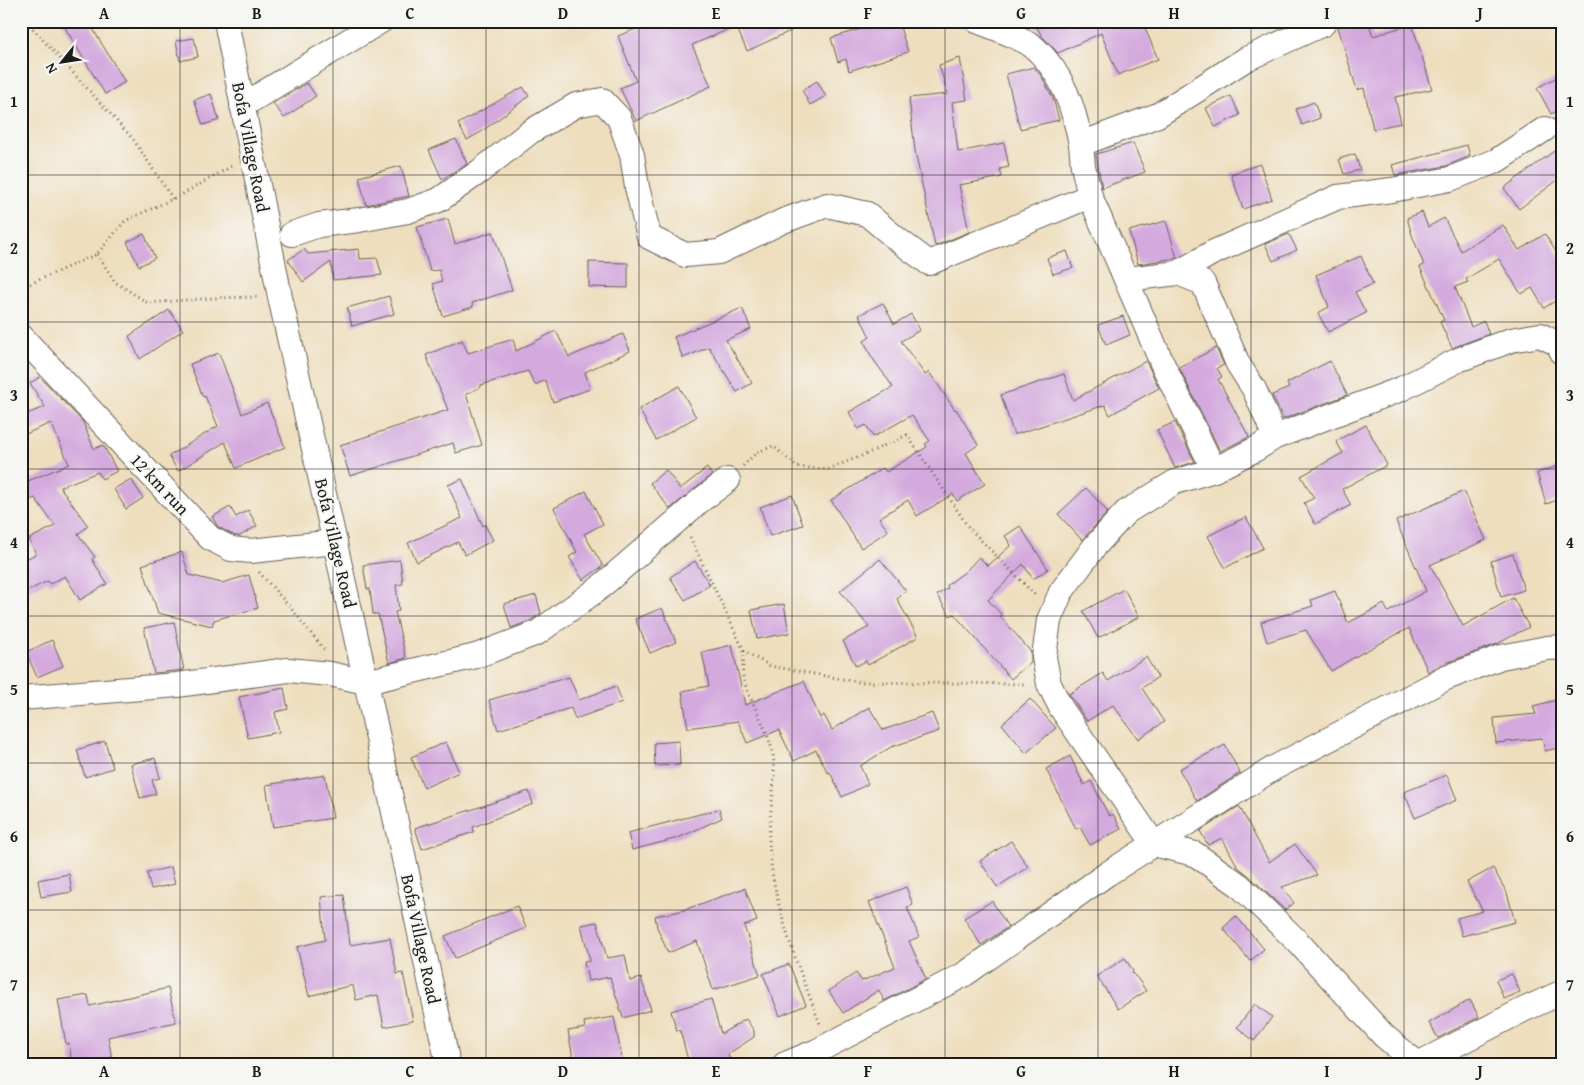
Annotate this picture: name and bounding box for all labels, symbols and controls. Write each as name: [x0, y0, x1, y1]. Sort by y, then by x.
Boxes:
text: A: [99, 1, 110, 25]
text: B: [252, 1, 262, 25]
text: C: [405, 1, 415, 25]
text: D: [558, 1, 568, 25]
text: E: [712, 1, 721, 25]
text: F: [864, 1, 872, 25]
text: G: [1016, 1, 1026, 25]
text: H: [1168, 1, 1180, 25]
text: I: [1324, 1, 1330, 25]
text: J: [1474, 1, 1483, 25]
north arrow: [38, 38, 88, 88]
text: N: [39, 59, 62, 78]
street label: Bofa Village Road: [225, 80, 277, 215]
text: 1: [10, 89, 18, 113]
text: 1: [1566, 89, 1574, 113]
text: 2: [10, 236, 18, 260]
text: 2: [1566, 236, 1574, 260]
text: 3: [10, 383, 18, 407]
text: 3: [1566, 383, 1574, 407]
street label: 12 km run: [124, 447, 196, 521]
street label: Bofa Village Road: [308, 476, 364, 611]
text: 4: [10, 530, 18, 554]
text: 4: [1566, 530, 1574, 554]
text: 5: [10, 677, 18, 701]
text: 5: [1566, 677, 1574, 701]
text: 6: [10, 824, 18, 848]
text: 6: [1566, 824, 1574, 848]
street label: Bofa Village Road: [394, 872, 448, 1007]
text: 7: [10, 972, 18, 996]
text: 7: [1566, 972, 1574, 996]
text: A: [99, 1059, 110, 1083]
text: B: [252, 1059, 262, 1083]
text: C: [405, 1059, 415, 1083]
text: D: [558, 1059, 568, 1083]
text: E: [712, 1059, 721, 1083]
text: F: [864, 1059, 872, 1083]
text: G: [1016, 1059, 1026, 1083]
text: H: [1168, 1059, 1180, 1083]
text: I: [1324, 1059, 1330, 1083]
text: J: [1474, 1059, 1483, 1083]

